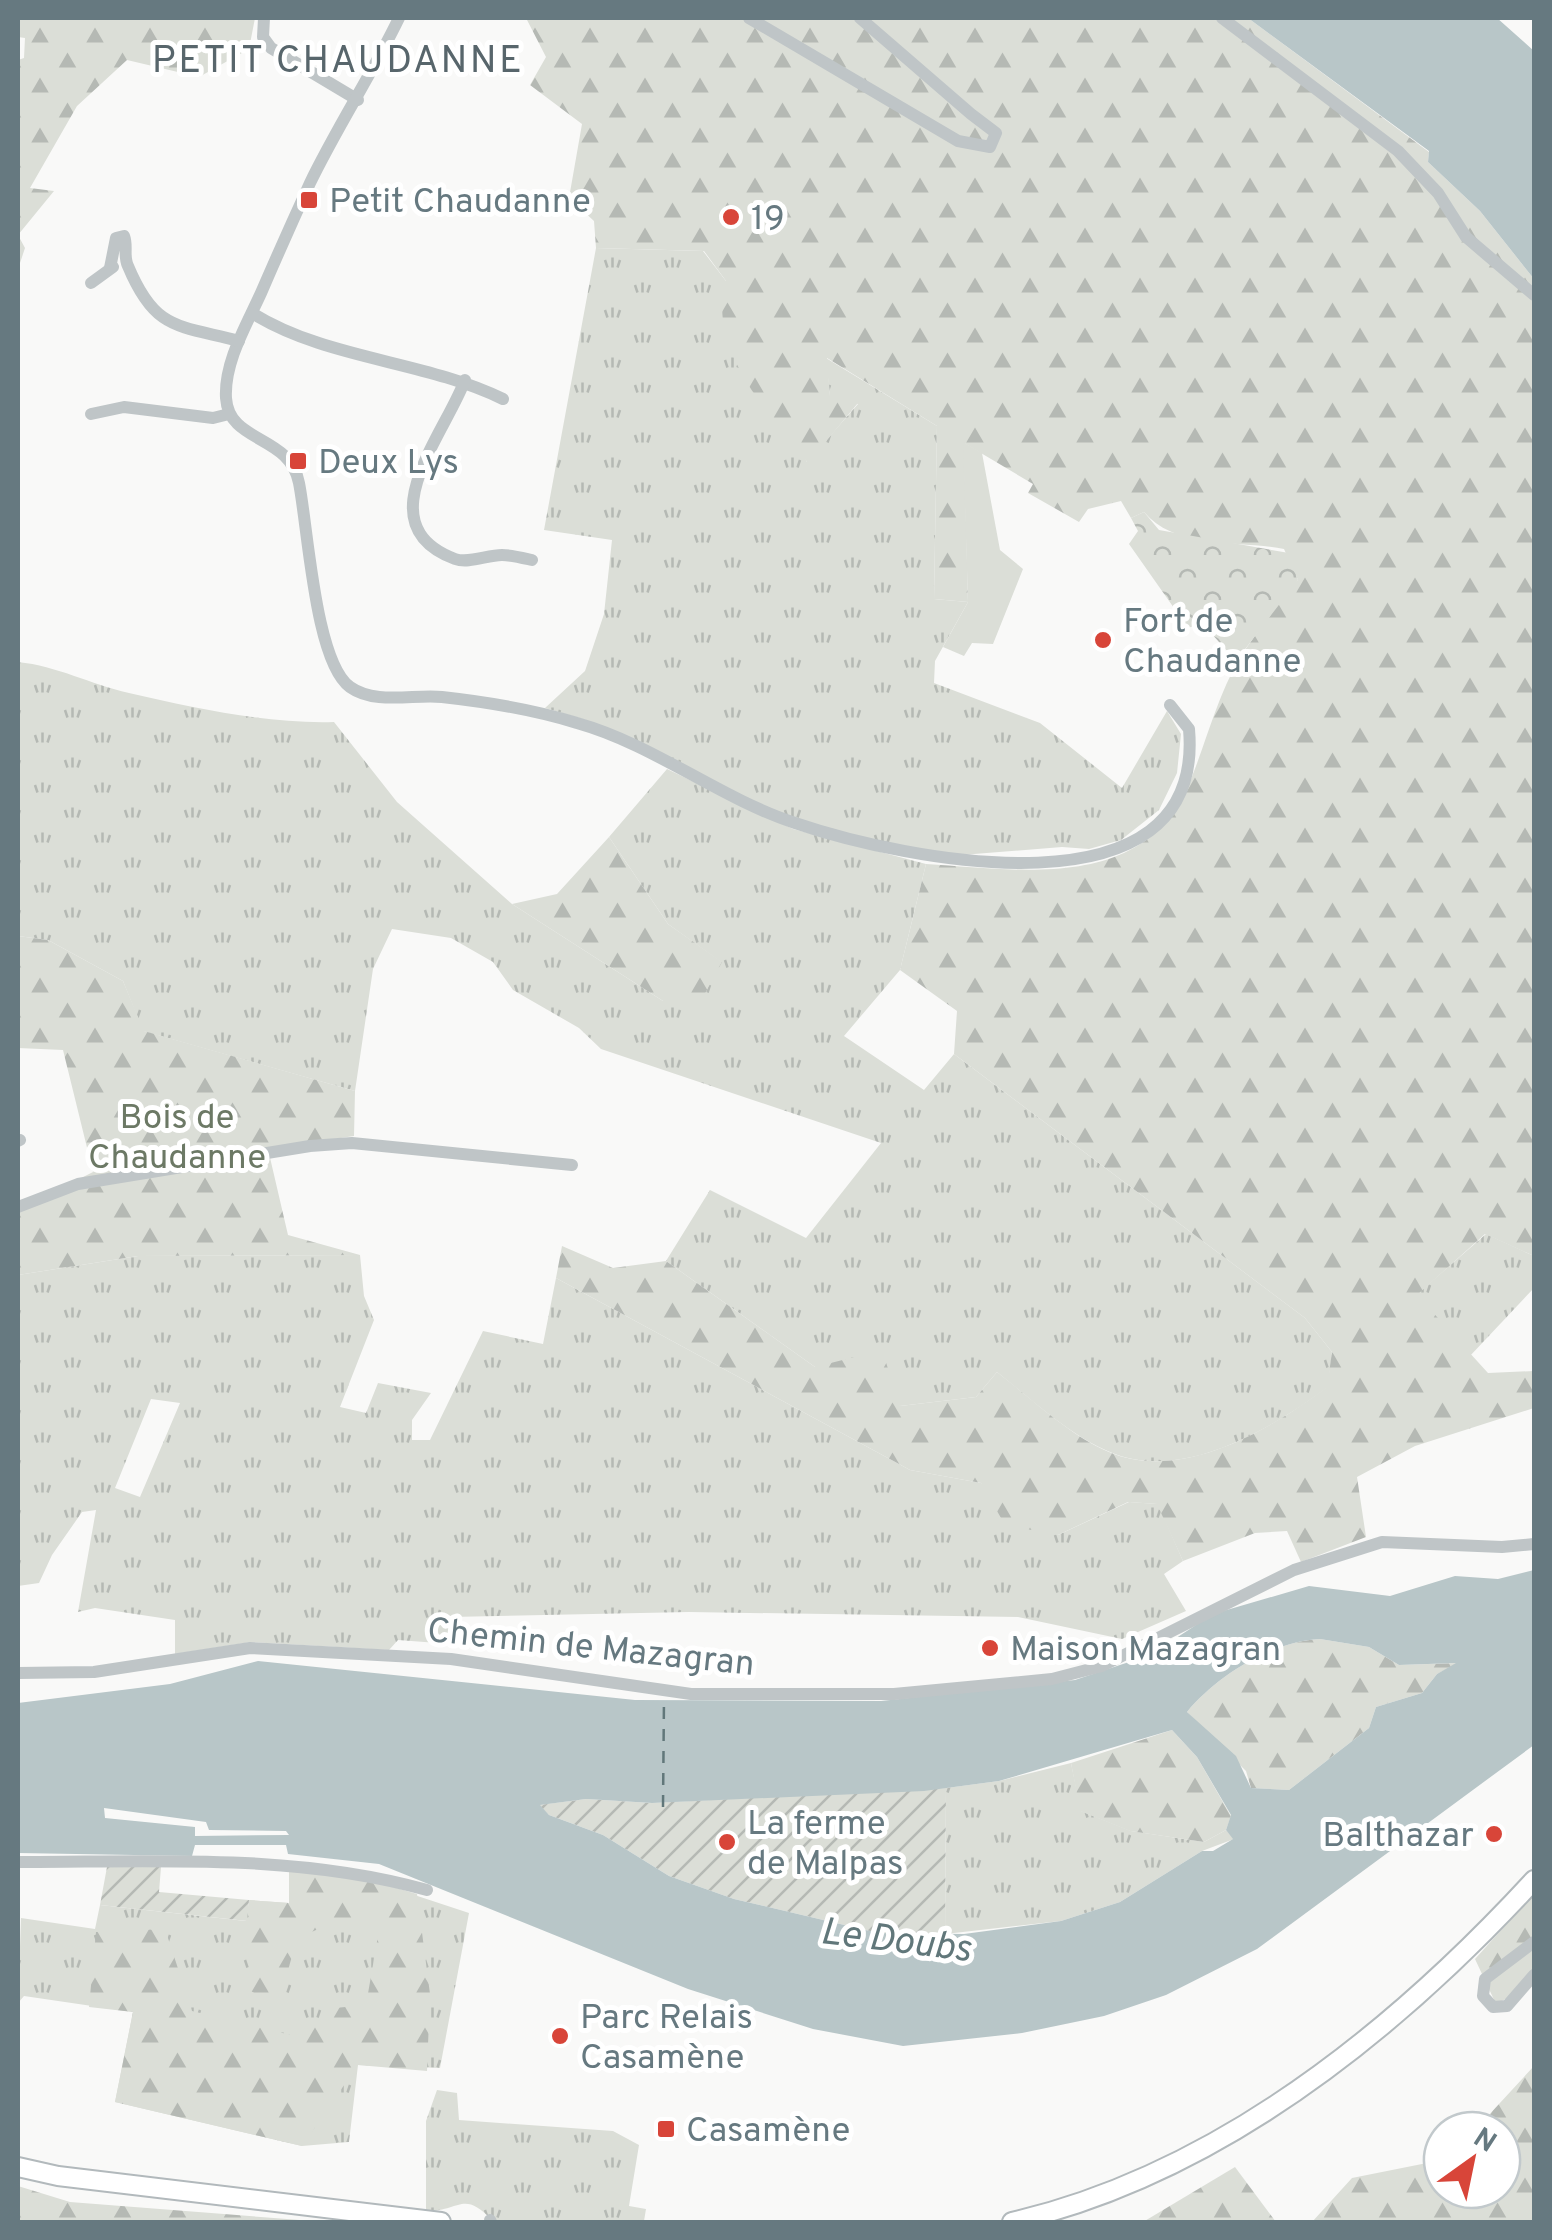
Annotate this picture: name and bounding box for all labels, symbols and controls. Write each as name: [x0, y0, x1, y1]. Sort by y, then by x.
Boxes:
district label: PETIT CHAUDANNE: [152, 38, 524, 87]
place label: Petit Chaudanne: [329, 181, 591, 225]
marker: Petit Chaudanne: [298, 189, 320, 211]
place label: 19: [751, 198, 785, 242]
marker: 19: [720, 206, 742, 228]
place label: Deux Lys: [318, 442, 459, 486]
marker: Deux Lys: [287, 450, 309, 472]
place label: Fort de Chaudanne: [1123, 601, 1301, 685]
marker: Fort de Chaudanne: [1092, 629, 1114, 651]
park label: Bois de Chaudanne: [88, 1097, 266, 1181]
street label: Chemin de Mazagran: [425, 1610, 756, 1688]
place label: Maison Mazagran: [1010, 1629, 1281, 1673]
marker: Maison Mazagran: [979, 1637, 1001, 1659]
place label: La ferme de Malpas: [747, 1803, 903, 1887]
place label: Balthazar: [1322, 1815, 1474, 1859]
marker: Balthazar: [1483, 1823, 1505, 1845]
marker: La ferme de Malpas: [716, 1831, 738, 1853]
water label: Le Doubs: [817, 1909, 975, 1976]
place label: Parc Relais Casamène: [580, 1997, 753, 2081]
marker: Parc Relais Casamène: [549, 2025, 571, 2047]
place label: Casamène: [686, 2110, 850, 2154]
north arrow: [1422, 2110, 1522, 2210]
marker: Casamène: [655, 2118, 677, 2140]
text: N: [1466, 2121, 1502, 2162]

